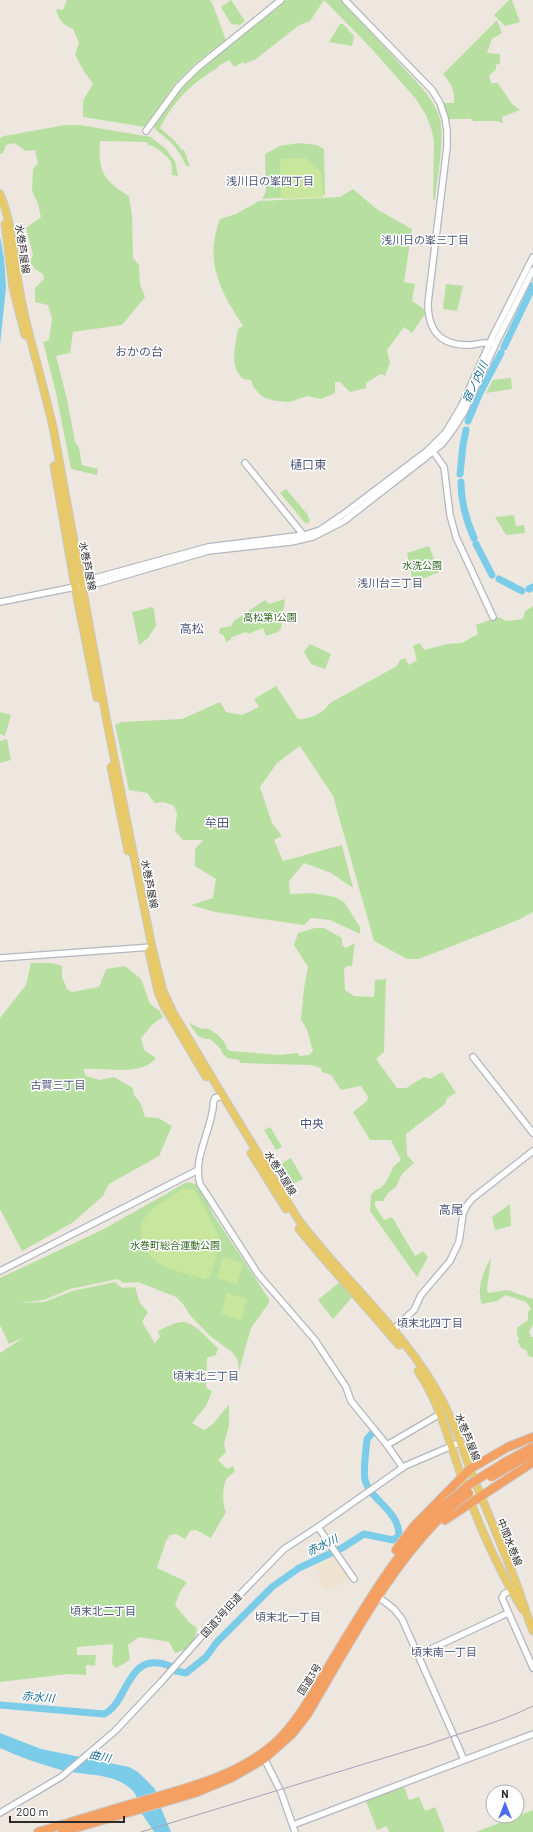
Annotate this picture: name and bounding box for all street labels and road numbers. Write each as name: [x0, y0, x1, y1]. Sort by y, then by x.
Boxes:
street label: 水巻芦屋線: [14, 223, 32, 275]
street label: 水巻芦屋線: [77, 540, 99, 592]
street label: 水巻芦屋線: [139, 858, 161, 910]
street label: 水巻芦屋線: [263, 1149, 299, 1197]
street label: 水巻芦屋線: [453, 1412, 483, 1462]
street label: 中間水巻線: [495, 1517, 525, 1567]
street label: 国道3号旧道: [198, 1590, 244, 1640]
street label: 国道3号: [295, 1661, 323, 1697]

